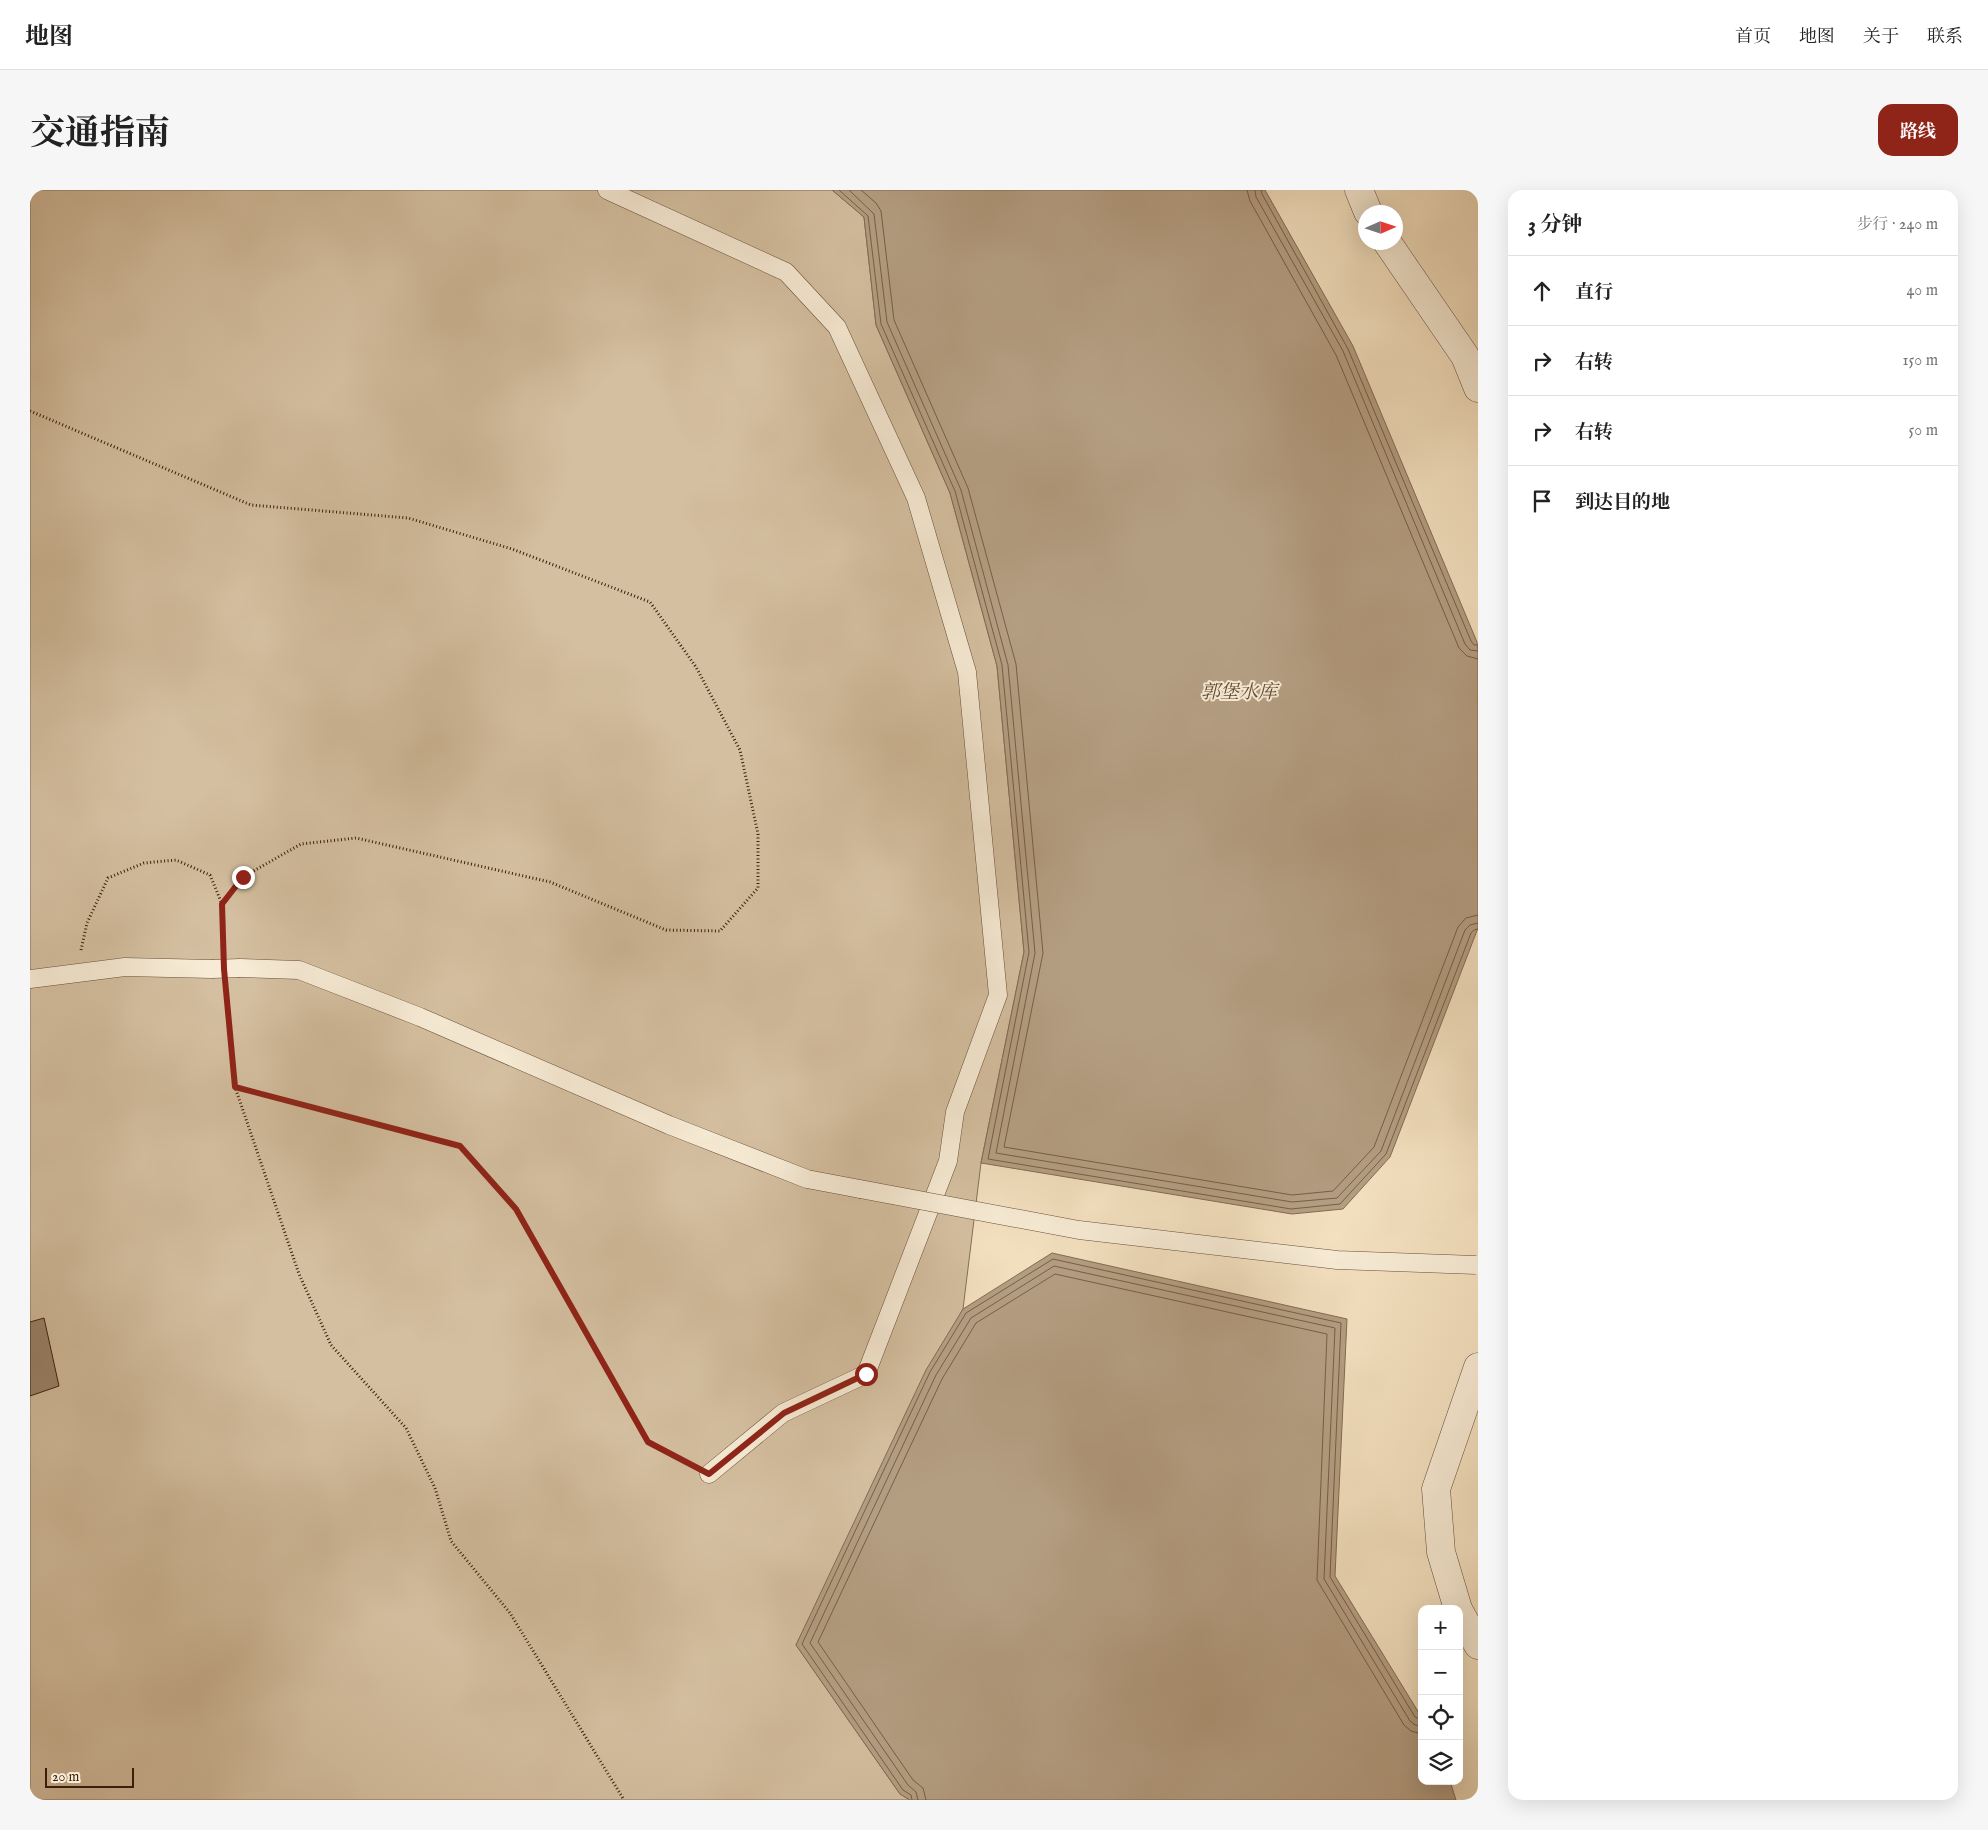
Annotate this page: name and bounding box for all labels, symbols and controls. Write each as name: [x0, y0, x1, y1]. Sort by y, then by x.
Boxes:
text: 地图: [25, 22, 73, 53]
text: 首页: [1735, 26, 1771, 49]
text: 地图: [1799, 26, 1835, 49]
text: 关于: [1863, 26, 1899, 49]
text: 联系: [1927, 26, 1963, 49]
button: 路线: [1878, 104, 1958, 156]
text: 交通指南: [30, 112, 170, 157]
north arrow: [1358, 205, 1403, 250]
text: 3 分钟: [1528, 212, 1582, 239]
text: 步行 · 240 m: [1856, 215, 1938, 235]
icon: ahead: [1528, 277, 1556, 305]
text: 直行: [1575, 281, 1613, 305]
text: 40 m: [1906, 281, 1938, 301]
icon: right: [1528, 347, 1556, 375]
text: 右转: [1575, 351, 1613, 375]
text: 150 m: [1903, 351, 1938, 371]
icon: right: [1528, 417, 1556, 445]
text: 右转: [1575, 421, 1613, 445]
text: 50 m: [1909, 421, 1938, 441]
icon: arrive: [1528, 487, 1556, 515]
text: 到达目的地: [1575, 491, 1670, 515]
water label: 郭堡水库: [1201, 681, 1280, 705]
route end: [232, 866, 255, 889]
route start: [855, 1363, 878, 1386]
map controls: [1418, 1605, 1463, 1785]
button: +: [1418, 1605, 1463, 1650]
button: −: [1418, 1650, 1463, 1695]
button: locate: [1418, 1695, 1463, 1740]
button: layers: [1418, 1740, 1463, 1785]
scale bar: [45, 1765, 134, 1788]
text: 20 m: [52, 1768, 79, 1786]

